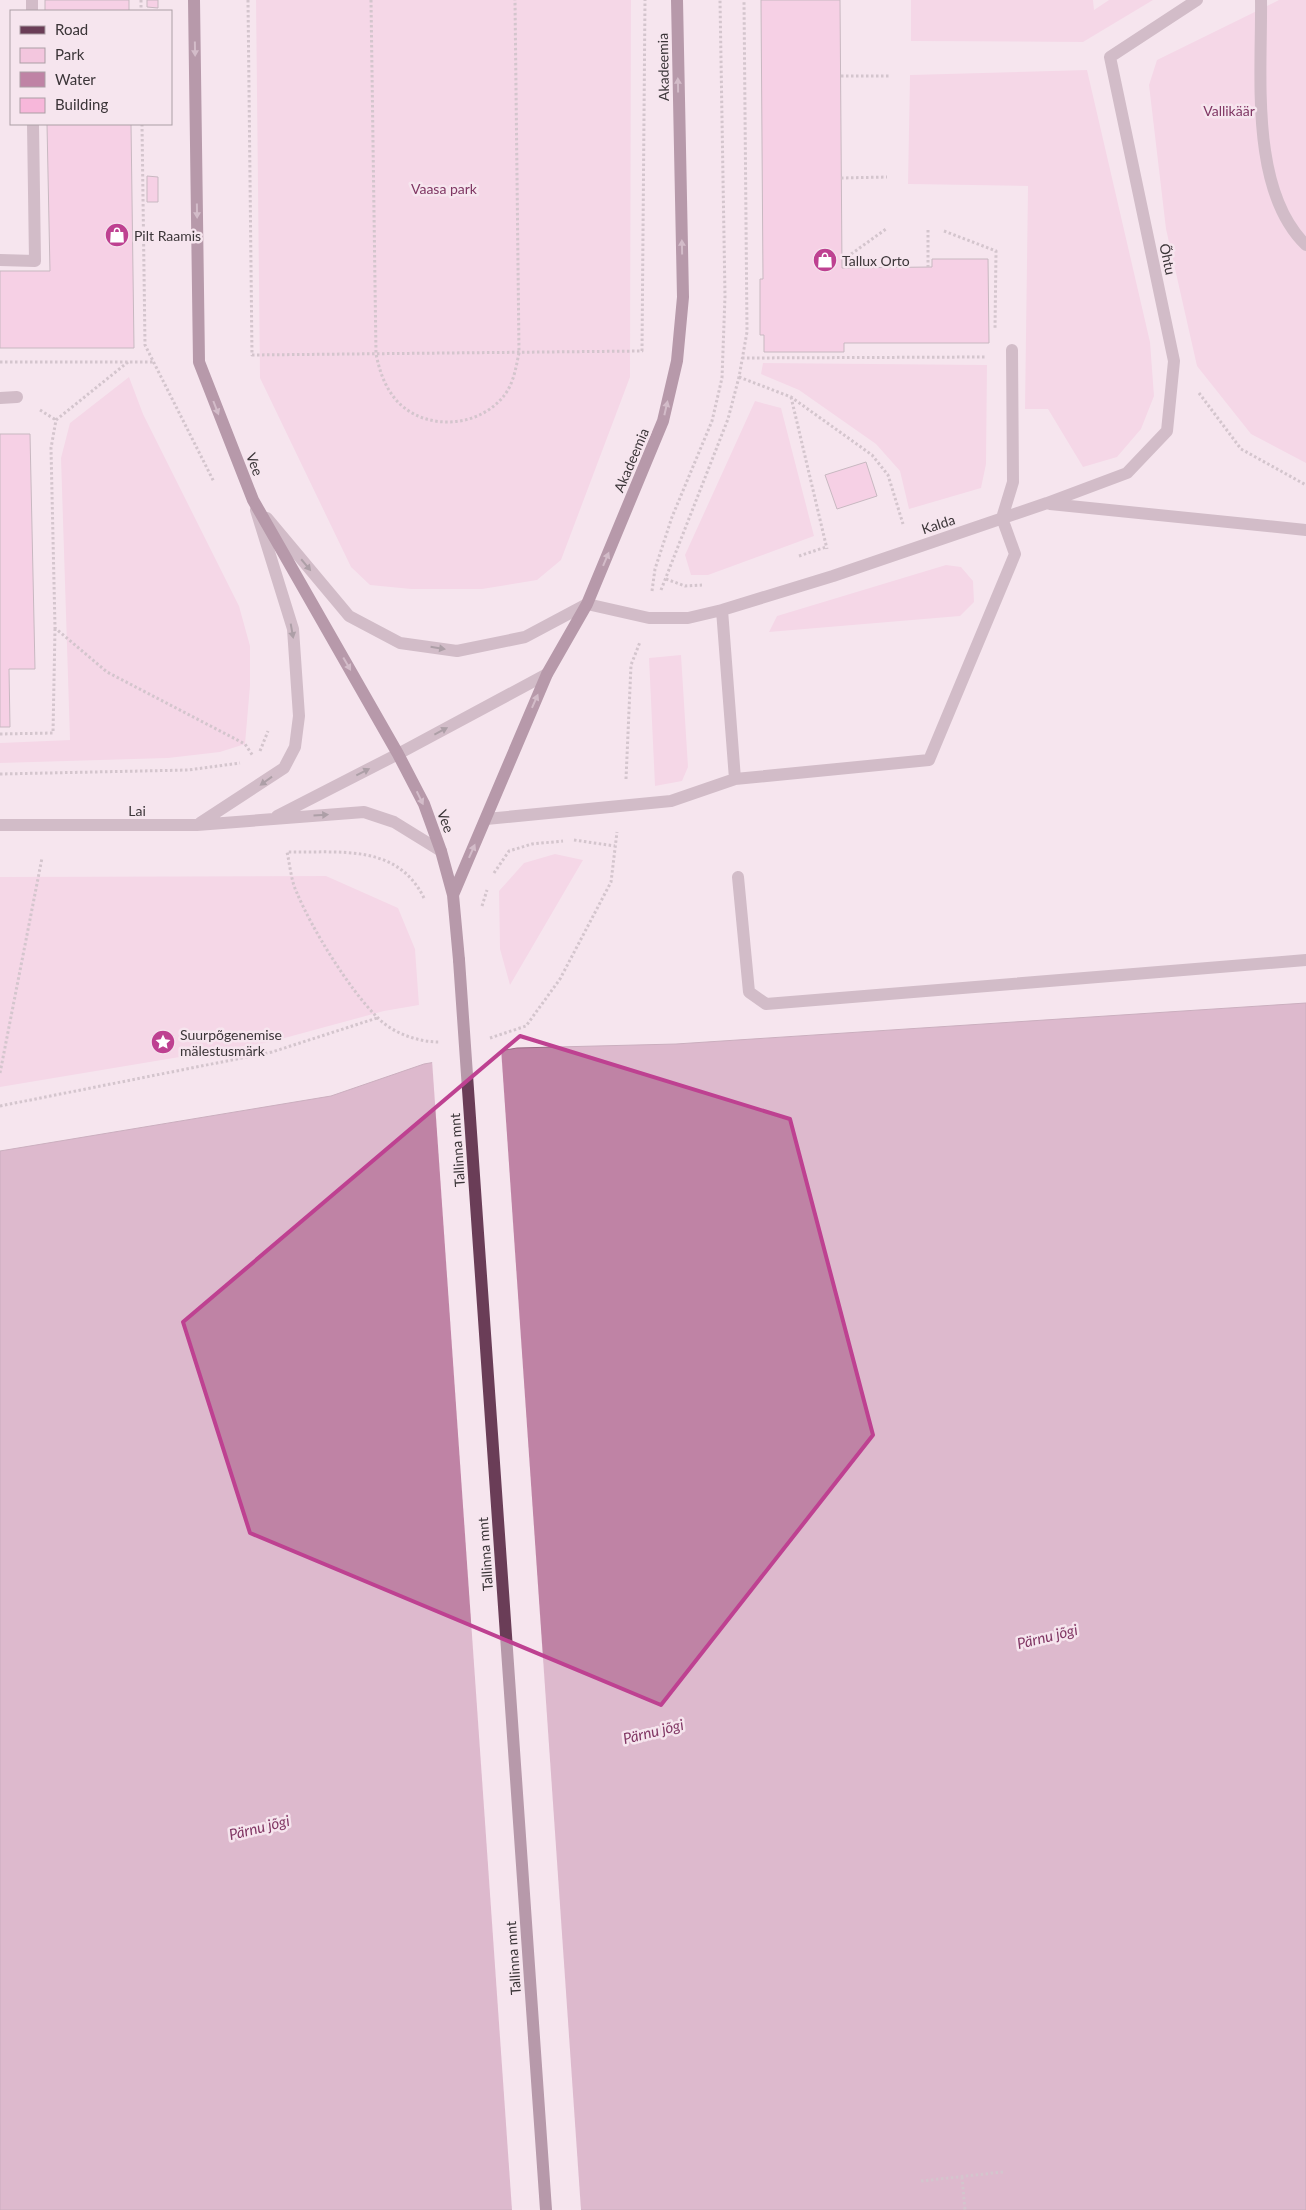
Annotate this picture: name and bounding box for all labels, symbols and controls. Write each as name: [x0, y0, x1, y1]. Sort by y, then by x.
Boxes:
legend: [10, 10, 172, 125]
text: Road: [55, 20, 88, 38]
street label: Akadeemia: [654, 33, 672, 101]
one-way arrow: [191, 41, 199, 57]
text: Park: [55, 45, 85, 63]
text: Water: [55, 70, 96, 88]
one-way arrow: [674, 76, 682, 92]
text: Building: [55, 95, 108, 113]
park label: Vallikäär: [1203, 102, 1255, 119]
park label: Vaasa park: [411, 180, 478, 197]
one-way arrow: [193, 203, 201, 219]
shop icon: Pilt Raamis: [104, 222, 130, 248]
place label: Pilt Raamis: [134, 227, 201, 244]
one-way arrow: [677, 239, 685, 255]
street label: Õhtu: [1156, 242, 1180, 276]
shop icon: Tallux Orto: [812, 247, 838, 273]
place label: Tallux Orto: [842, 252, 910, 269]
one-way arrow: [213, 400, 221, 415]
one-way arrow: [662, 401, 670, 416]
street label: Akadeemia: [610, 425, 652, 495]
street label: Vee: [243, 450, 267, 478]
street label: Kalda: [919, 511, 957, 537]
one-way arrow: [602, 552, 610, 566]
one-way arrow: [301, 558, 312, 571]
one-way arrow: [288, 623, 296, 639]
one-way arrow: [430, 645, 446, 653]
one-way arrow: [342, 658, 351, 671]
one-way arrow: [531, 694, 539, 708]
one-way arrow: [434, 727, 449, 735]
one-way arrow: [356, 768, 370, 776]
one-way arrow: [259, 776, 273, 786]
one-way arrow: [416, 791, 424, 805]
street label: Lai: [128, 802, 146, 819]
street label: Vee: [434, 807, 458, 835]
one-way arrow: [314, 810, 330, 818]
one-way arrow: [469, 844, 477, 858]
place label: Suurpõgenemise mälestusmärk: [180, 1026, 282, 1059]
place icon: Suurpõgenemise mälestusmärk: [150, 1029, 176, 1055]
street label: Tallinna mnt: [446, 1112, 468, 1188]
street label: Tallinna mnt: [474, 1516, 496, 1592]
water label: Pärnu jõgi: [1015, 1620, 1080, 1652]
water label: Pärnu jõgi: [621, 1715, 686, 1747]
water label: Pärnu jõgi: [227, 1811, 292, 1843]
street label: Tallinna mnt: [502, 1920, 524, 1996]

